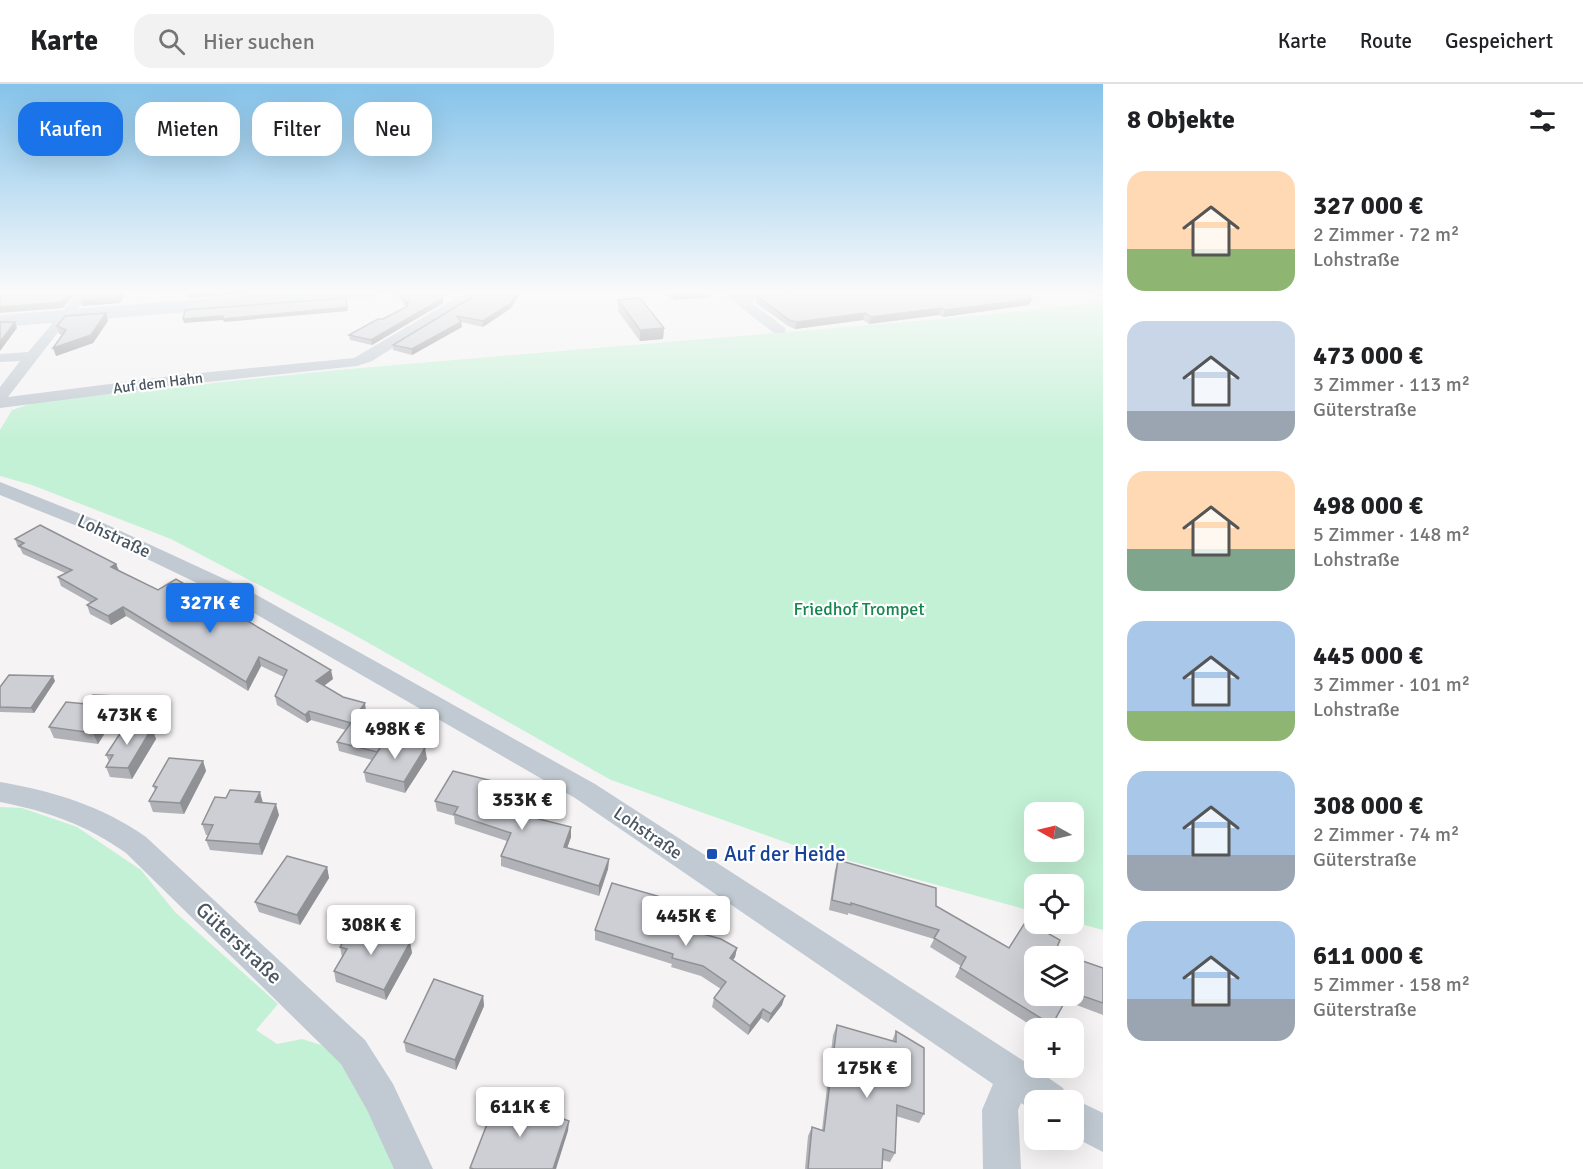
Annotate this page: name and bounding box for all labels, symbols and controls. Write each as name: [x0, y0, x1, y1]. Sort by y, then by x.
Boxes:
search box: [134, 14, 554, 68]
text: Karte: [30, 24, 98, 58]
icon: search: [155, 25, 188, 58]
text: Hier suchen: [203, 28, 315, 55]
text: Karte: [1278, 28, 1327, 54]
text: Route: [1360, 28, 1412, 54]
text: Gespeichert: [1445, 28, 1553, 54]
chip: Kaufen: [18, 102, 123, 156]
chip: Mieten: [135, 102, 240, 156]
chip: Filter: [252, 102, 342, 156]
chip: Neu: [354, 102, 432, 156]
text: 8 Objekte: [1127, 104, 1235, 136]
icon: filters: [1526, 104, 1559, 137]
text: 327 000 €: [1313, 190, 1423, 222]
icon: home: [1175, 195, 1247, 267]
text: 2 Zimmer · 72 m²: [1313, 222, 1459, 247]
text: Lohstraße: [1313, 247, 1400, 272]
text: 473 000 €: [1313, 340, 1423, 372]
icon: home: [1175, 345, 1247, 417]
street label: Auf dem Hahn: [112, 369, 204, 397]
text: 3 Zimmer · 113 m²: [1313, 372, 1470, 397]
text: Güterstraße: [1313, 397, 1417, 422]
text: 498 000 €: [1313, 490, 1423, 522]
icon: home: [1175, 495, 1247, 567]
street label: Lohstraße: [74, 510, 154, 562]
text: 5 Zimmer · 148 m²: [1313, 522, 1470, 547]
text: Lohstraße: [1313, 547, 1400, 572]
pin: 327K €: [161, 583, 259, 634]
text: 327K €: [180, 590, 240, 615]
park label: Friedhof Trompet: [793, 598, 925, 620]
text: 445 000 €: [1313, 640, 1423, 672]
icon: home: [1175, 645, 1247, 717]
text: 3 Zimmer · 101 m²: [1313, 672, 1470, 697]
pin: 473K €: [78, 695, 176, 746]
text: Lohstraße: [1313, 697, 1400, 722]
text: 473K €: [97, 702, 157, 727]
pin: 498K €: [346, 709, 444, 760]
text: 498K €: [365, 716, 425, 741]
pin: 353K €: [473, 780, 571, 831]
text: 353K €: [492, 787, 552, 812]
text: 308 000 €: [1313, 790, 1423, 822]
icon: home: [1175, 795, 1247, 867]
street label: Lohstraße: [609, 802, 687, 864]
north arrow: [1024, 802, 1084, 862]
map controls: [1024, 802, 1084, 1150]
text: 2 Zimmer · 74 m²: [1313, 822, 1459, 847]
place label: Auf der Heide: [724, 841, 846, 867]
marker: Auf der Heide: [705, 847, 719, 861]
text: Güterstraße: [1313, 847, 1417, 872]
button: locate: [1024, 874, 1084, 934]
street label: Güterstraße: [190, 896, 288, 990]
pin: 445K €: [637, 896, 735, 947]
text: 445K €: [656, 903, 716, 928]
pin: 308K €: [322, 905, 420, 956]
text: 308K €: [341, 912, 401, 937]
text: 611 000 €: [1313, 940, 1423, 972]
icon: home: [1175, 945, 1247, 1017]
button: layers: [1024, 946, 1084, 1006]
text: 5 Zimmer · 158 m²: [1313, 972, 1470, 997]
text: Güterstraße: [1313, 997, 1417, 1022]
button: +: [1024, 1018, 1084, 1078]
pin: 175K €: [818, 1048, 916, 1099]
text: 175K €: [837, 1055, 897, 1080]
pin: 611K €: [471, 1087, 569, 1138]
button: −: [1024, 1090, 1084, 1150]
text: 611K €: [490, 1094, 550, 1119]

